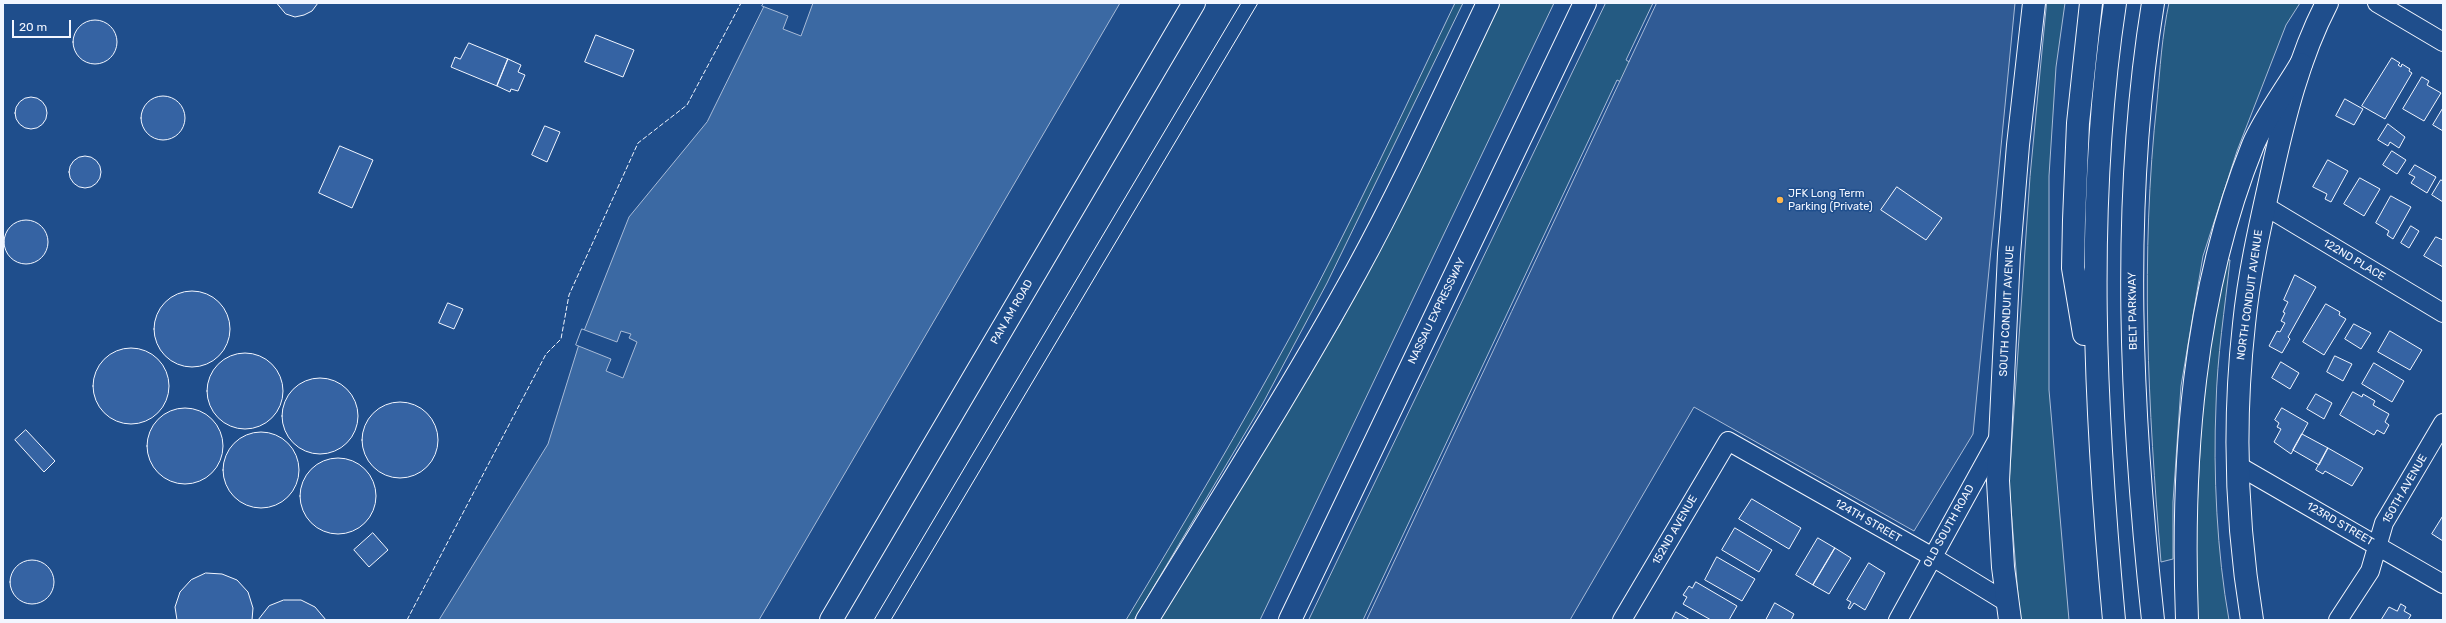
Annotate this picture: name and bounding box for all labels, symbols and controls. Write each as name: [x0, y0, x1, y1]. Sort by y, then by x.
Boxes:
scale bar: [14, 12, 73, 38]
text: 20 m: [19, 20, 47, 34]
place label: JFK Long Term Parking (Private): [1788, 187, 1873, 213]
marker: JFK Long Term Parking (Private): [1775, 195, 1785, 205]
street label: NORTH CONDUIT AVENUE: [2234, 229, 2266, 361]
street label: 122ND PLACE: [2321, 236, 2387, 284]
street label: SOUTH CONDUIT AVENUE: [1997, 245, 2017, 377]
street label: NASSAU EXPRESSWAY: [1406, 256, 1468, 366]
street label: BELT PARKWAY: [2126, 272, 2140, 350]
street label: PAN AM ROAD: [988, 277, 1036, 347]
street label: 150TH AVENUE: [2380, 452, 2430, 526]
street label: OLD SOUTH ROAD: [1921, 482, 1977, 570]
street label: 152ND AVENUE: [1650, 493, 1700, 567]
street label: 124TH STREET: [1832, 497, 1904, 545]
street label: 123RD STREET: [2304, 499, 2376, 549]

